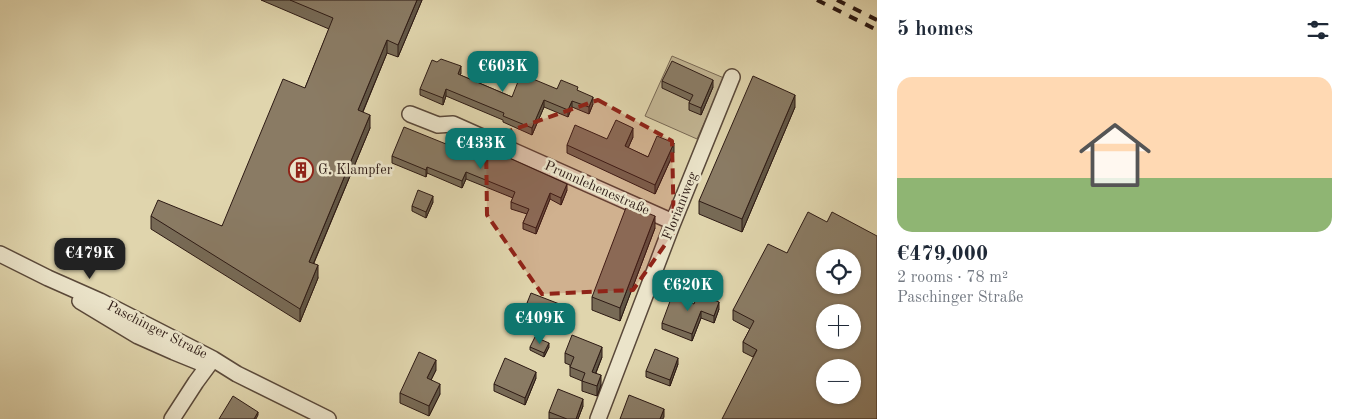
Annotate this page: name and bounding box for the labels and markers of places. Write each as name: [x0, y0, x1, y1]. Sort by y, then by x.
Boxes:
pin: €603K: [468, 51, 538, 93]
pin: €433K: [446, 128, 516, 170]
building icon: G. Klampfer: [288, 157, 314, 183]
place label: G. Klampfer: [318, 163, 393, 177]
pin: €479K: [55, 238, 125, 280]
pin: €620K: [653, 270, 723, 312]
pin: €409K: [505, 302, 575, 345]

